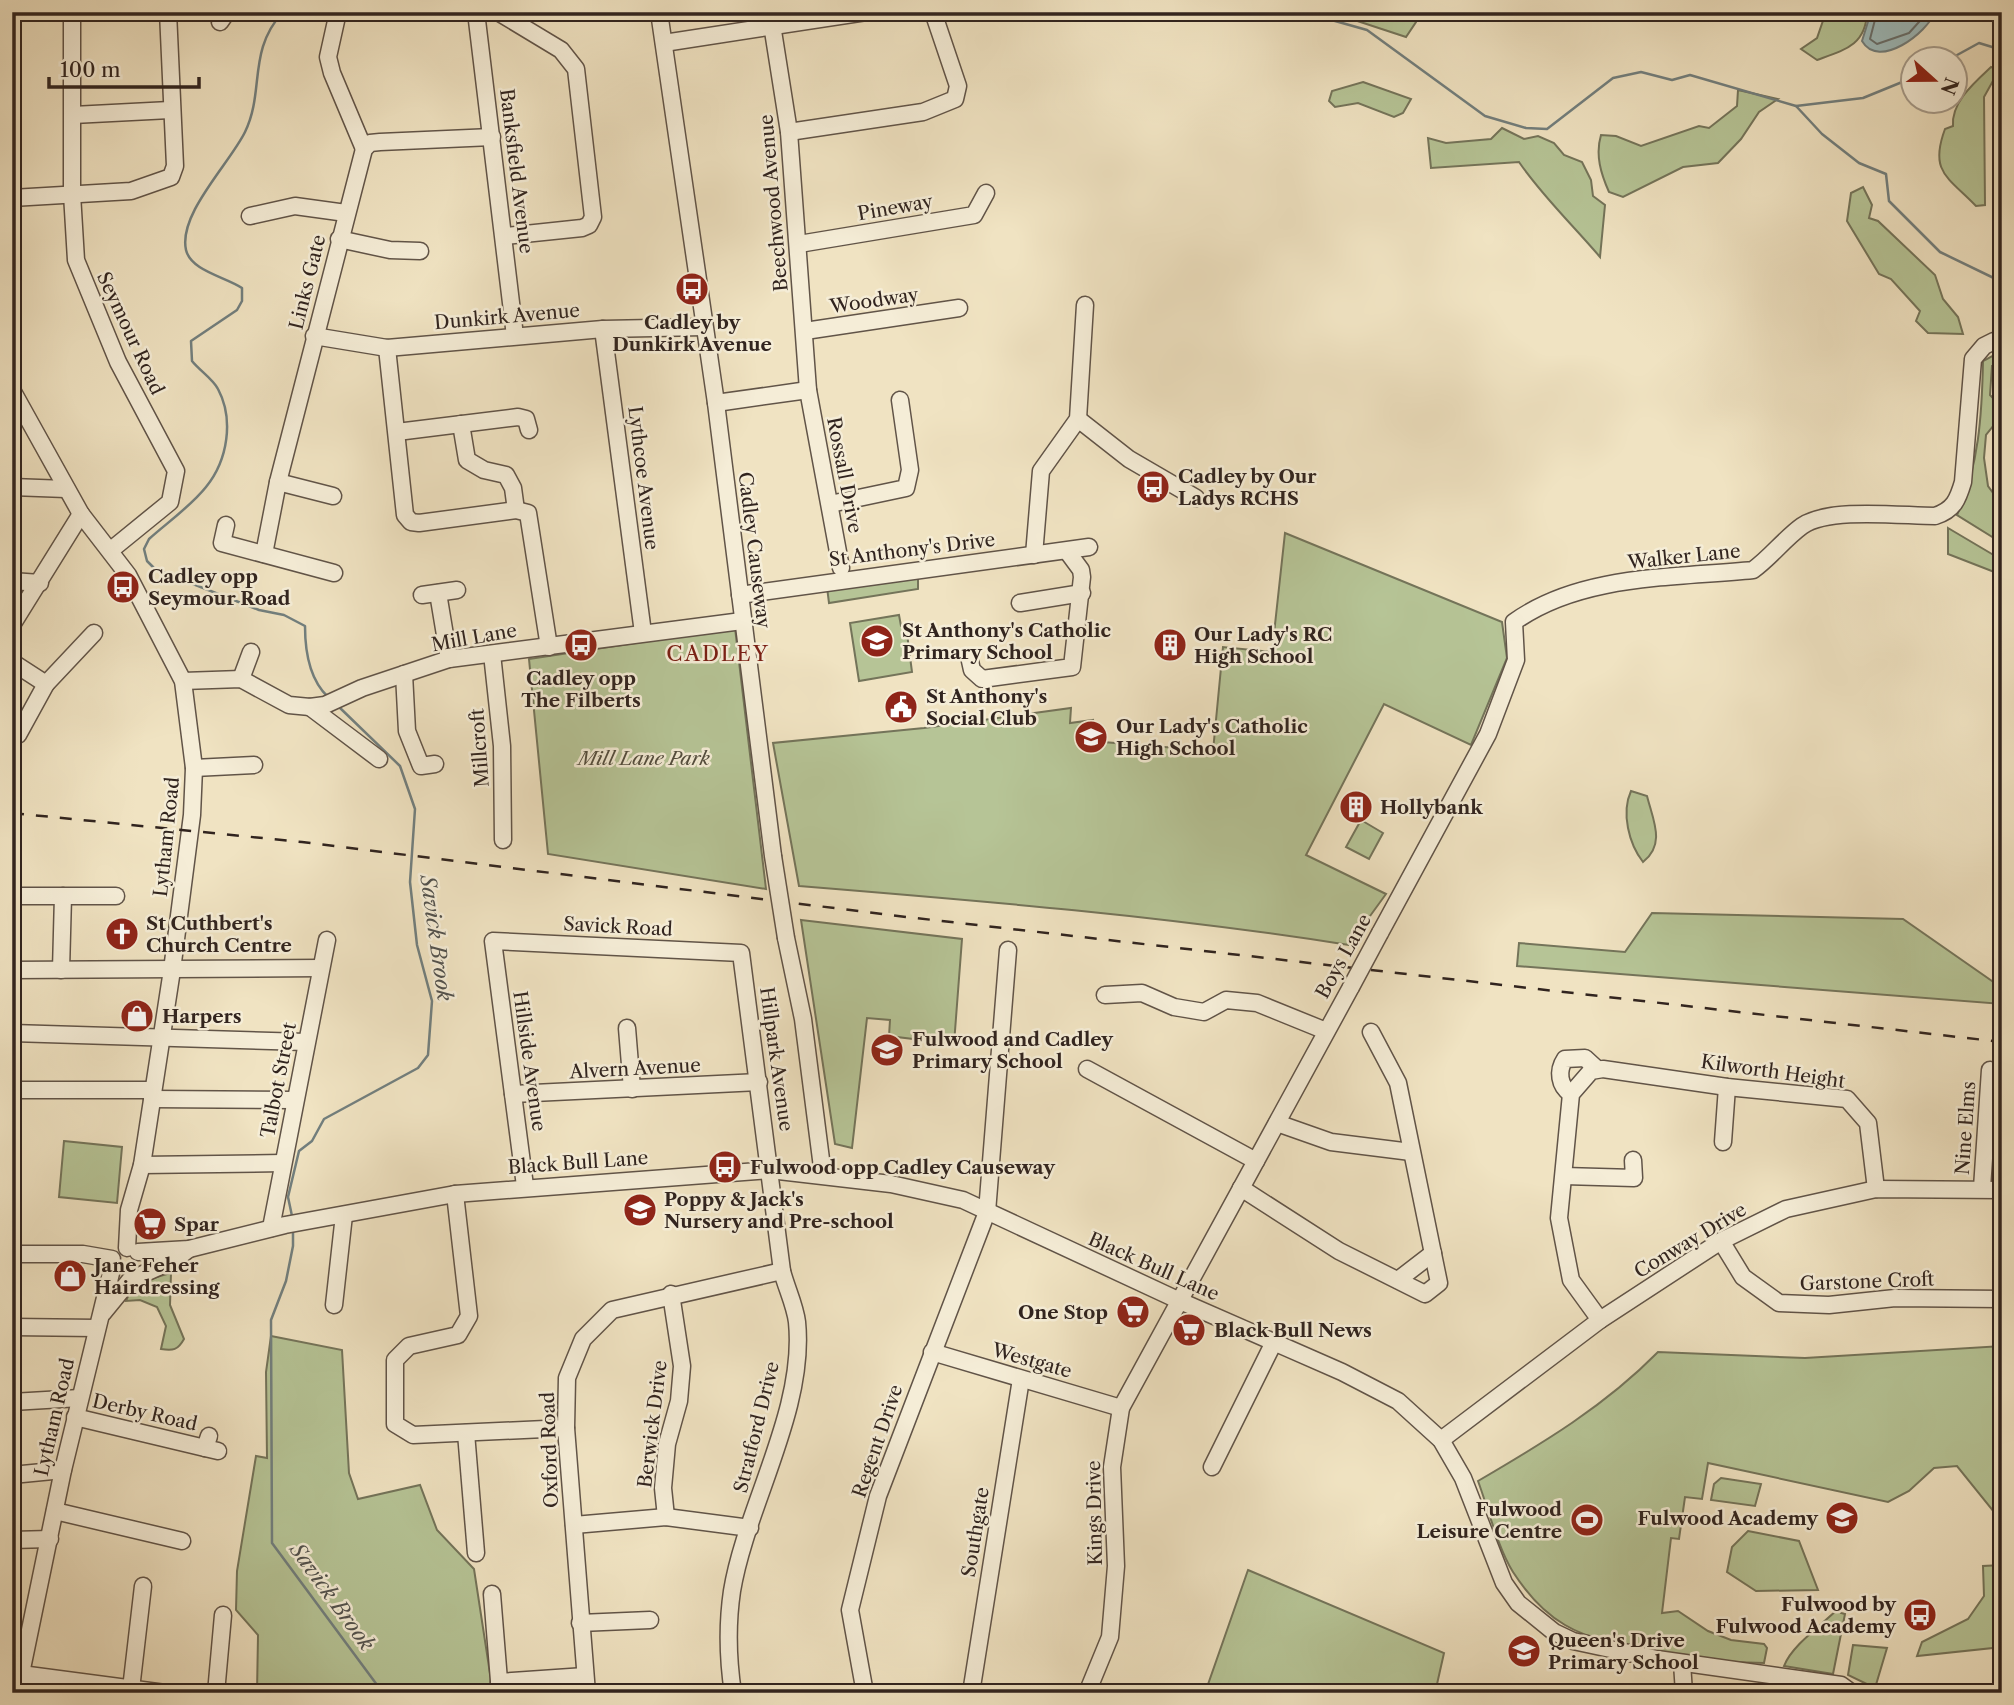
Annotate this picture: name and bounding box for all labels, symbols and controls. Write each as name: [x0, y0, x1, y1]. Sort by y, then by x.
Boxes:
scale bar: [49, 46, 200, 90]
north arrow: [1898, 46, 1968, 116]
text: 100 m: [60, 57, 121, 82]
text: N: [1936, 74, 1963, 98]
street label: Banksfield Avenue: [495, 87, 538, 255]
street label: Beechwood Avenue: [754, 113, 793, 293]
street label: Pineway: [856, 190, 935, 225]
street label: Links Gate: [285, 232, 330, 332]
street label: Seymour Road: [92, 268, 169, 399]
bus stop icon: Cadley by Dunkirk Avenue: [673, 270, 711, 308]
street label: Woodway: [827, 283, 920, 318]
street label: Dunkirk Avenue: [433, 299, 581, 334]
place label: Cadley by Dunkirk Avenue: [612, 311, 772, 356]
street label: Lythcoe Avenue: [623, 405, 664, 551]
street label: Rossall Drive: [822, 415, 867, 535]
place label: Cadley by Our Ladys RCHS: [1178, 465, 1317, 510]
bus stop icon: Cadley by Our Ladys RCHS: [1134, 468, 1172, 506]
street label: Cadley Causeway: [733, 471, 776, 630]
street label: St Anthony's Drive: [828, 528, 996, 571]
street label: Walker Lane: [1625, 539, 1742, 574]
place label: Cadley opp Seymour Road: [148, 565, 291, 610]
bus stop icon: Cadley opp Seymour Road: [104, 568, 142, 606]
street label: Mill Lane: [430, 619, 519, 656]
place label: St Anthony's Catholic Primary School: [902, 619, 1111, 664]
school or university icon: St Anthony's Catholic Primary School: [858, 622, 896, 660]
place label: Our Lady's RC High School: [1194, 623, 1332, 668]
bus stop icon: Cadley opp The Filberts: [562, 626, 600, 664]
building icon: Our Lady's RC High School: [1151, 626, 1189, 664]
district label: CADLEY: [666, 641, 770, 666]
place label: Cadley opp The Filberts: [521, 667, 641, 712]
place label: St Anthony's Social Club: [926, 685, 1047, 730]
public building icon: St Anthony's Social Club: [882, 688, 920, 726]
street label: Millcroft: [465, 708, 494, 788]
place label: Our Lady's Catholic High School: [1116, 715, 1308, 760]
school or university icon: Our Lady's Catholic High School: [1072, 718, 1110, 756]
park label: Mill Lane Park: [576, 747, 710, 770]
street label: Lytham Road: [149, 776, 184, 898]
building icon: Hollybank: [1337, 788, 1375, 826]
place label: Hollybank: [1380, 796, 1483, 819]
water label: Savick Brook: [415, 871, 458, 1003]
street label: Boys Lane: [1311, 910, 1376, 1002]
place label: St Cuthbert's Church Centre: [146, 912, 292, 957]
street label: Savick Road: [563, 912, 674, 941]
church icon: St Cuthbert's Church Centre: [103, 915, 141, 953]
street label: Hillpark Avenue: [755, 985, 798, 1133]
street label: Hillside Avenue: [508, 989, 551, 1133]
shop icon: Harpers: [118, 997, 156, 1035]
place label: Harpers: [162, 1005, 242, 1028]
street label: Talbot Street: [256, 1020, 301, 1140]
place label: Fulwood and Cadley Primary School: [912, 1028, 1114, 1073]
school or university icon: Fulwood and Cadley Primary School: [868, 1031, 906, 1069]
street label: Kilworth Height: [1699, 1050, 1847, 1093]
street label: Alvern Avenue: [568, 1054, 701, 1083]
street label: Nine Elms: [1951, 1081, 1980, 1176]
street label: Black Bull Lane: [507, 1146, 649, 1179]
bus stop icon: Fulwood opp Cadley Causeway: [706, 1148, 744, 1186]
place label: Fulwood opp Cadley Causeway: [750, 1156, 1056, 1179]
place label: Poppy & Jack's Nursery and Pre-school: [664, 1188, 894, 1233]
school or university icon: Poppy & Jack's Nursery and Pre-school: [621, 1191, 659, 1229]
street label: Conway Drive: [1630, 1198, 1751, 1283]
supermarket icon: Spar: [131, 1205, 169, 1243]
place label: Spar: [174, 1213, 220, 1236]
street label: Black Bull Lane: [1085, 1227, 1223, 1306]
place label: Jane Feher Hairdressing: [91, 1254, 221, 1299]
shop icon: Jane Feher Hairdressing: [51, 1257, 89, 1295]
street label: Garstone Croft: [1799, 1268, 1935, 1295]
supermarket icon: One Stop: [1114, 1293, 1152, 1331]
place label: One Stop: [1018, 1301, 1108, 1324]
supermarket icon: Black Bull News: [1170, 1311, 1208, 1349]
place label: Black Bull News: [1214, 1319, 1372, 1342]
street label: Westgate: [988, 1338, 1074, 1383]
street label: Lytham Road: [30, 1355, 79, 1478]
street label: Berwick Drive: [633, 1359, 672, 1489]
street label: Stratford Drive: [729, 1359, 784, 1495]
street label: Regent Drive: [847, 1382, 908, 1501]
street label: Derby Road: [90, 1389, 200, 1436]
street label: Oxford Road: [536, 1391, 563, 1508]
street label: Kings Drive: [1082, 1460, 1107, 1566]
street label: Southgate: [957, 1485, 994, 1579]
place label: Fulwood Leisure Centre: [1416, 1498, 1562, 1543]
school or university icon: Fulwood Academy: [1823, 1499, 1861, 1537]
sports icon: Fulwood Leisure Centre: [1568, 1501, 1606, 1539]
place label: Fulwood Academy: [1637, 1507, 1819, 1530]
water label: Savick Brook: [284, 1536, 380, 1655]
place label: Fulwood by Fulwood Academy: [1715, 1593, 1897, 1638]
bus stop icon: Fulwood by Fulwood Academy: [1901, 1596, 1939, 1634]
place label: Queen's Drive Primary School: [1548, 1629, 1699, 1674]
school or university icon: Queen's Drive Primary School: [1505, 1632, 1543, 1670]

